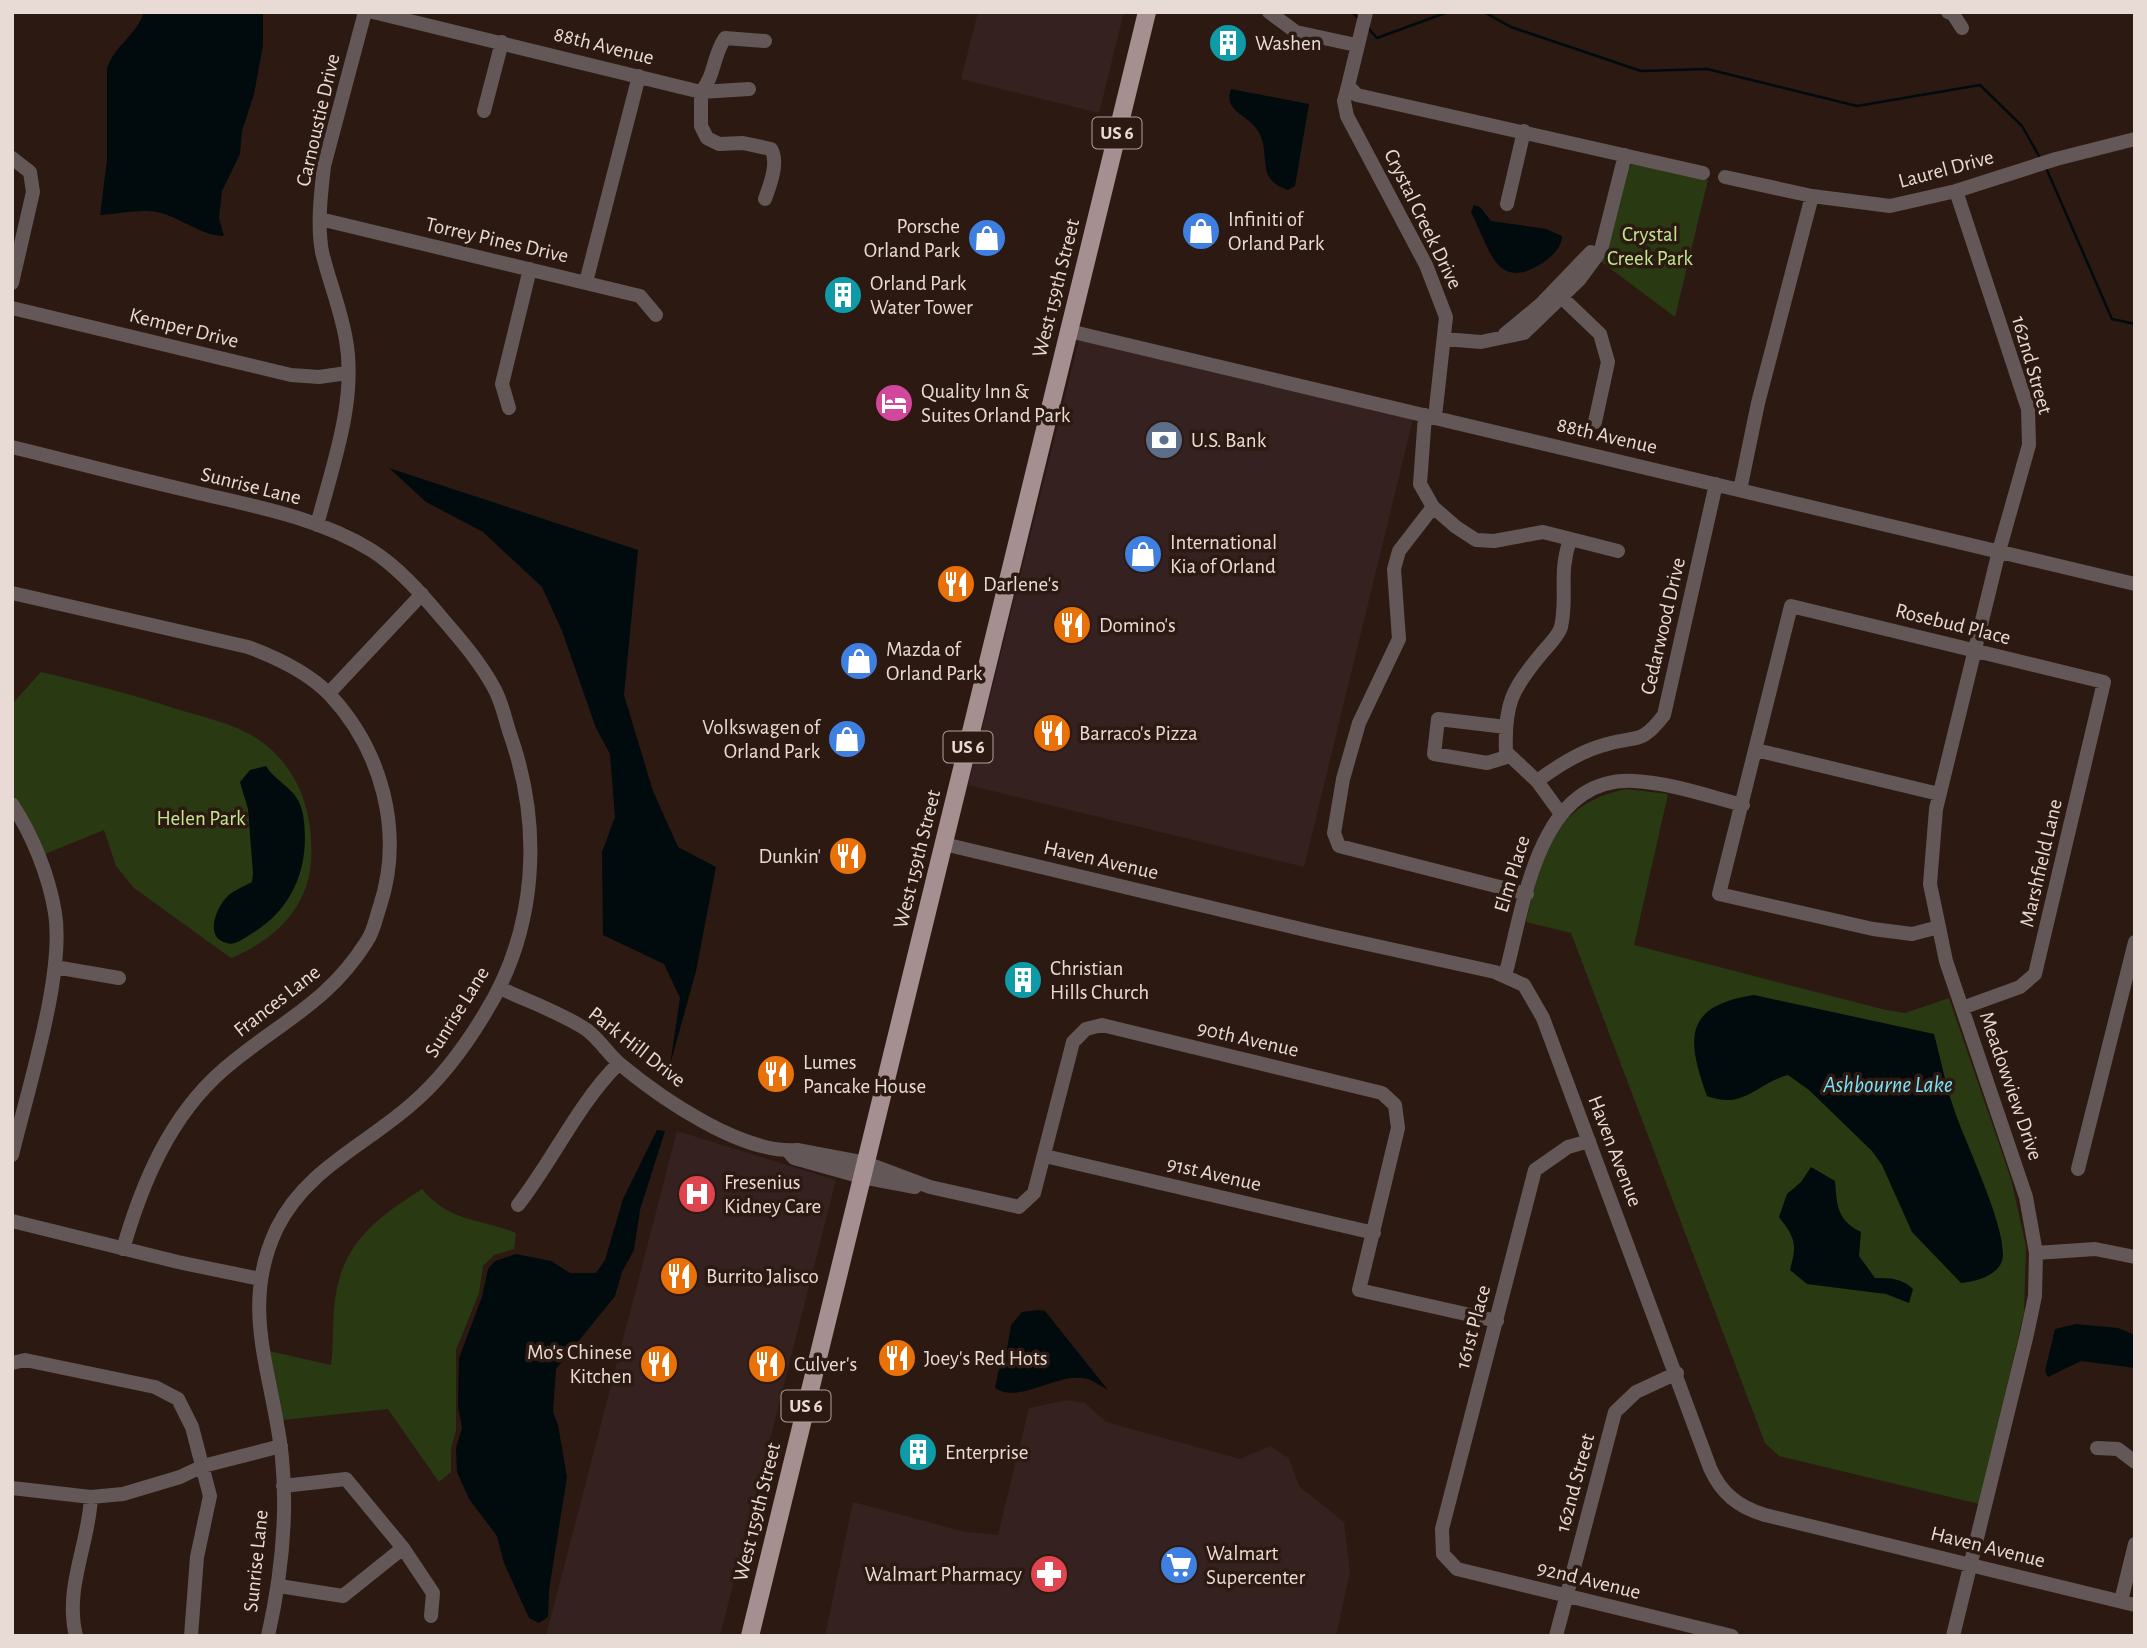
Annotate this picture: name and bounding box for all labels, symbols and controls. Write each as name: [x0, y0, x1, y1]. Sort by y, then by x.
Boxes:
building icon: Washen: [1207, 22, 1249, 64]
street label: 88th Avenue: [552, 23, 656, 69]
place label: Washen: [1255, 33, 1322, 54]
street label: Carnoustie Drive: [293, 52, 343, 188]
road number: US 6: [1092, 118, 1142, 148]
street label: Crystal Creek Drive: [1380, 146, 1466, 292]
street label: Laurel Drive: [1896, 146, 1996, 192]
place label: Infiniti of Orland Park: [1228, 209, 1325, 254]
shop icon: Infiniti of Orland Park: [1180, 210, 1222, 252]
street label: Torrey Pines Drive: [423, 213, 571, 267]
place label: Porsche Orland Park: [864, 216, 960, 261]
street label: West 159th Street: [1029, 216, 1083, 359]
shop icon: Porsche Orland Park: [966, 217, 1008, 259]
park label: Crystal Creek Park: [1607, 224, 1693, 269]
place label: Orland Park Water Tower: [870, 273, 973, 318]
building icon: Orland Park Water Tower: [822, 274, 864, 316]
street label: Kemper Drive: [127, 304, 241, 352]
street label: 162nd Street: [2008, 313, 2056, 417]
place label: Quality Inn & Suites Orland Park: [921, 381, 1071, 426]
hotel icon: Quality Inn & Suites Orland Park: [873, 382, 915, 424]
street label: 88th Avenue: [1555, 414, 1659, 458]
bank icon: U.S. Bank: [1143, 419, 1185, 461]
place label: U.S. Bank: [1191, 430, 1267, 451]
street label: Sunrise Lane: [199, 463, 303, 509]
place label: International Kia of Orland: [1170, 532, 1277, 577]
shop icon: International Kia of Orland: [1122, 533, 1164, 575]
street label: Cedarwood Drive: [1637, 555, 1689, 697]
restaurant icon: Darlene's: [935, 563, 977, 605]
place label: Darlene's: [983, 574, 1059, 595]
street label: Rosebud Place: [1893, 600, 2013, 648]
restaurant icon: Domino's: [1051, 604, 1093, 646]
place label: Domino's: [1099, 615, 1176, 636]
place label: Mazda of Orland Park: [886, 639, 983, 684]
shop icon: Mazda of Orland Park: [838, 640, 880, 682]
restaurant icon: Barraco's Pizza: [1031, 712, 1073, 754]
place label: Volkswagen of Orland Park: [702, 717, 822, 762]
shop icon: Volkswagen of Orland Park: [826, 718, 868, 760]
place label: Barraco's Pizza: [1079, 723, 1198, 744]
road number: US 6: [944, 732, 992, 762]
street label: West 159th Street: [890, 787, 944, 930]
street label: Marshfield Lane: [2016, 797, 2066, 929]
park label: Helen Park: [156, 808, 246, 829]
street label: Elm Place: [1490, 833, 1534, 915]
restaurant icon: Dunkin': [827, 835, 869, 877]
street label: Haven Avenue: [1042, 837, 1160, 883]
place label: Dunkin': [758, 846, 821, 867]
place label: Christian Hills Church: [1050, 958, 1149, 1003]
building icon: Christian Hills Church: [1002, 959, 1044, 1001]
street label: Frances Lane: [230, 961, 324, 1041]
street label: Sunrise Lane: [421, 963, 493, 1061]
street label: Park Hill Drive: [585, 1003, 689, 1091]
street label: Meadowview Drive: [1976, 1009, 2046, 1163]
street label: 90th Avenue: [1195, 1017, 1301, 1061]
place label: Lumes Pancake House: [803, 1052, 926, 1097]
restaurant icon: Lumes Pancake House: [755, 1053, 797, 1095]
water label: Ashbourne Lake: [1822, 1074, 1953, 1097]
street label: Haven Avenue: [1584, 1093, 1646, 1209]
street label: 91st Avenue: [1165, 1153, 1263, 1195]
place label: Fresenius Kidney Care: [724, 1172, 821, 1217]
hospital icon: Fresenius Kidney Care: [676, 1173, 718, 1215]
restaurant icon: Burrito Jalisco: [658, 1255, 700, 1297]
place label: Burrito Jalisco: [706, 1266, 819, 1287]
street label: 161st Place: [1452, 1283, 1494, 1371]
restaurant icon: Joey's Red Hots: [876, 1337, 918, 1379]
place label: Mo's Chinese Kitchen: [527, 1342, 632, 1387]
restaurant icon: Mo's Chinese Kitchen: [638, 1343, 680, 1385]
restaurant icon: Culver's: [746, 1343, 788, 1385]
place label: Joey's Red Hots: [924, 1348, 1047, 1369]
place label: Culver's: [794, 1354, 857, 1375]
road number: US 6: [782, 1390, 830, 1422]
building icon: Enterprise: [897, 1431, 939, 1473]
street label: 162nd Street: [1552, 1431, 1598, 1535]
street label: West 159th Street: [730, 1440, 784, 1583]
place label: Enterprise: [945, 1442, 1028, 1463]
street label: Sunrise Lane: [240, 1509, 272, 1613]
street label: Haven Avenue: [1929, 1523, 2047, 1571]
place label: Walmart Supercenter: [1206, 1543, 1305, 1588]
supermarket icon: Walmart Supercenter: [1158, 1544, 1200, 1586]
pharmacy icon: Walmart Pharmacy: [1028, 1553, 1070, 1595]
street label: 92nd Avenue: [1535, 1557, 1643, 1603]
place label: Walmart Pharmacy: [865, 1564, 1022, 1585]

